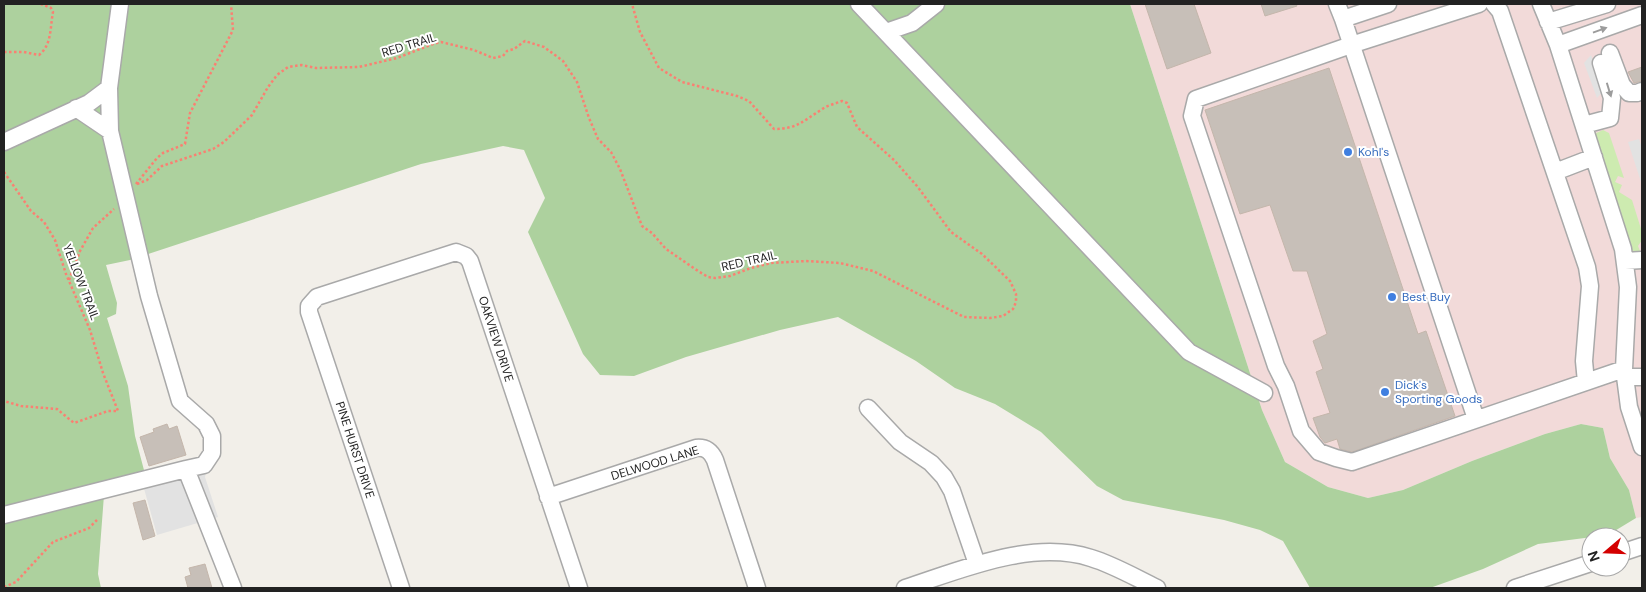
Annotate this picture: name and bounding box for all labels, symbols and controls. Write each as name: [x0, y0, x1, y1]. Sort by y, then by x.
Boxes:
one-way arrow: [1593, 26, 1608, 34]
street label: RED TRAIL: [380, 29, 438, 61]
one-way arrow: [1606, 82, 1614, 97]
place label: Kohl's: [1358, 144, 1389, 160]
marker: Kohl's: [1342, 146, 1354, 158]
street label: YELLOW TRAIL: [59, 242, 103, 322]
street label: RED TRAIL: [720, 247, 778, 275]
place label: Best Buy: [1402, 289, 1451, 305]
marker: Best Buy: [1386, 291, 1398, 303]
street label: OAKVIEW DRIVE: [475, 294, 517, 384]
place label: Dick's Sporting Goods: [1395, 377, 1482, 407]
marker: Dick's Sporting Goods: [1379, 386, 1391, 398]
street label: PINE HURST DRIVE: [332, 400, 378, 501]
street label: DELWOOD LANE: [609, 442, 701, 484]
north arrow: [1581, 527, 1631, 577]
text: N: [1584, 548, 1604, 564]

